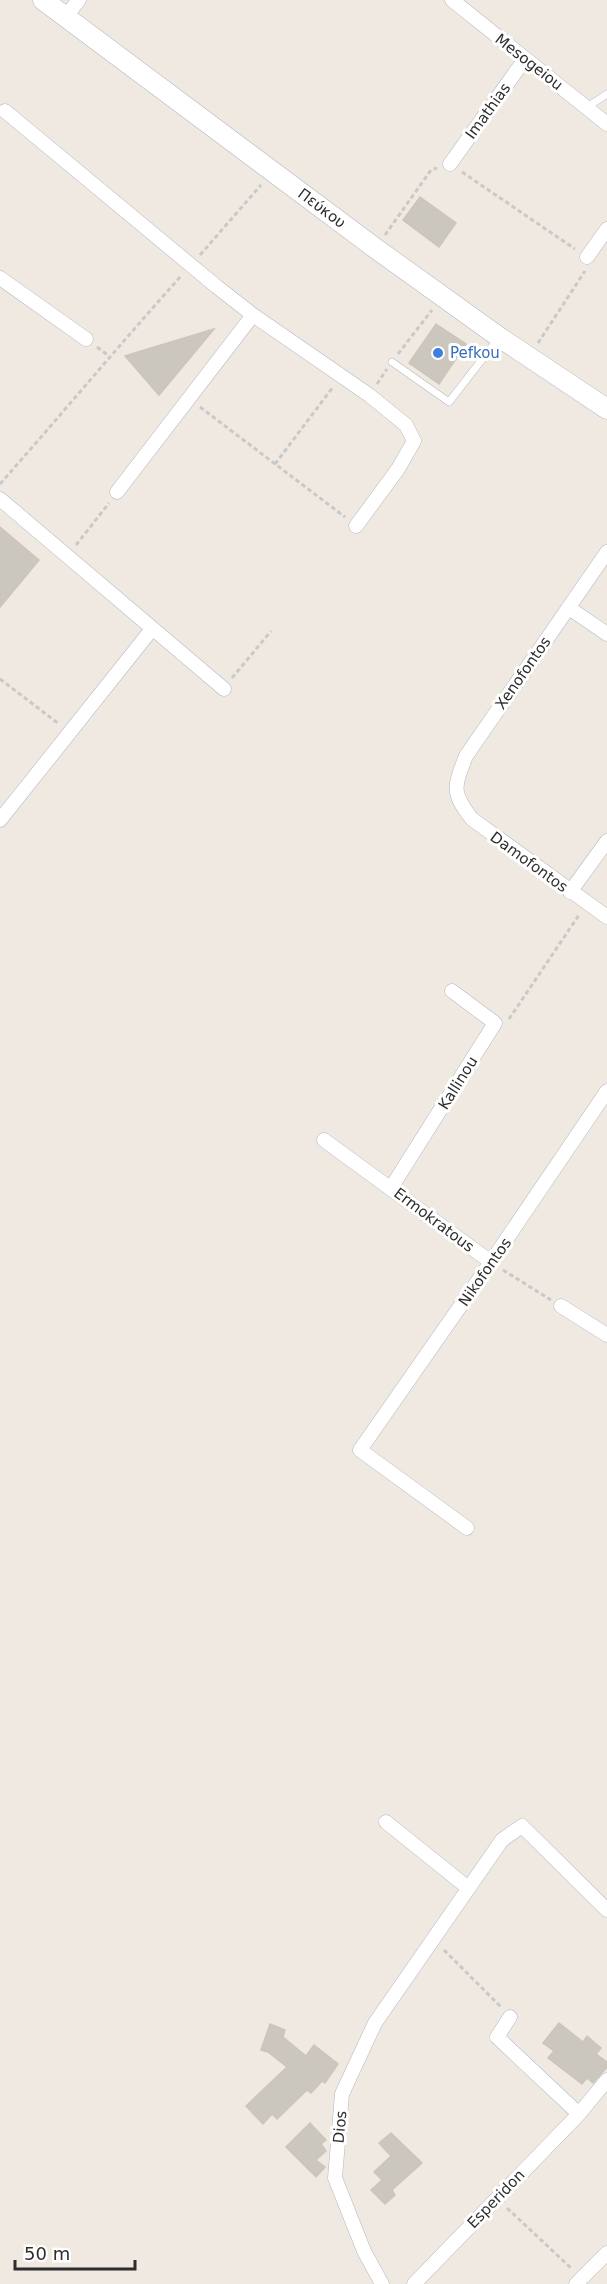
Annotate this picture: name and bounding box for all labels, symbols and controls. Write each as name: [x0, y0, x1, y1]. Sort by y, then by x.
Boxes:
street label: Mesogeiou: [492, 30, 566, 94]
street label: Imathias: [462, 79, 514, 143]
street label: Πεύκου: [294, 185, 349, 232]
place label: Pefkou: [450, 344, 500, 362]
marker: Pefkou: [431, 346, 445, 360]
street label: Xenofontos: [491, 633, 555, 713]
street label: Damofontos: [487, 828, 571, 896]
street label: Kallinou: [435, 1053, 481, 1113]
street label: Ermokratous: [390, 1184, 478, 1256]
street label: Nikofontos: [455, 1234, 515, 1310]
street label: Dios: [330, 2110, 350, 2144]
street label: Esperidon: [464, 2166, 528, 2232]
scale bar: [15, 2233, 135, 2271]
text: 50 m: [24, 2243, 70, 2264]

